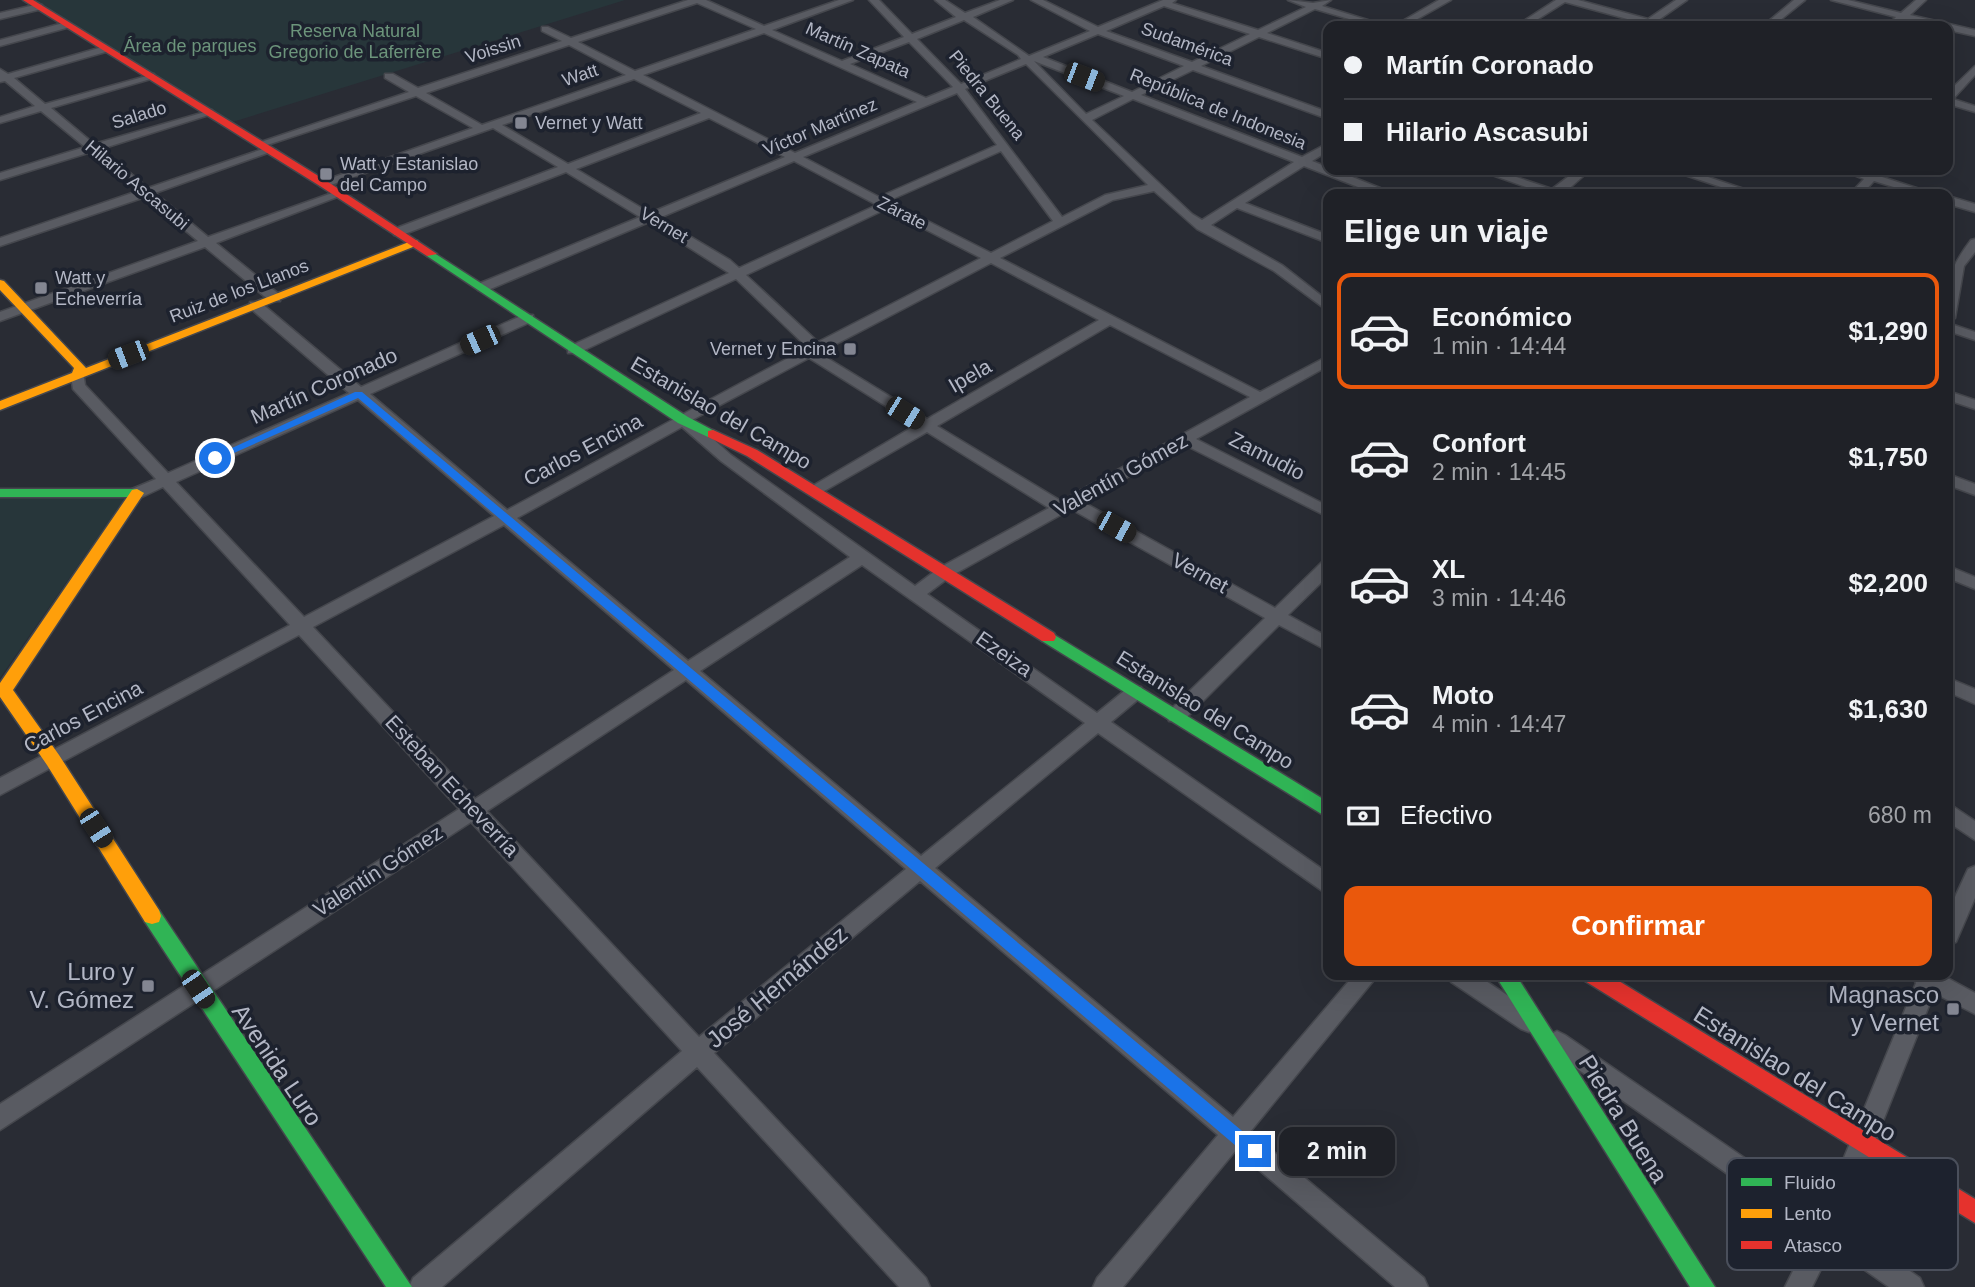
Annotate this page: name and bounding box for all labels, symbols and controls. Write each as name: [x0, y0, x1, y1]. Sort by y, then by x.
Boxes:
street label: Martín Zapata: [803, 18, 914, 82]
street label: Sudamérica: [1138, 18, 1236, 70]
park label: Reserva Natural Gregorio de Laferrère: [268, 21, 442, 62]
street label: Voissin: [463, 31, 523, 67]
park label: Área de parques: [123, 36, 257, 56]
street label: Piedra Buena: [945, 46, 1030, 144]
text: Martín Coronado: [1386, 50, 1594, 80]
street label: Watt: [560, 60, 600, 90]
car: [1061, 60, 1108, 94]
street label: República de Indonesia: [1127, 64, 1310, 154]
street label: Víctor Martínez: [760, 94, 880, 160]
street label: Salado: [109, 97, 169, 133]
place label: Vernet y Watt: [535, 113, 642, 133]
marker: Vernet y Watt: [513, 115, 529, 131]
text: Hilario Ascasubi: [1386, 117, 1589, 147]
street label: Hilario Ascasubi: [82, 136, 192, 234]
place label: Watt y Estanislao del Campo: [340, 154, 478, 195]
marker: Watt y Estanislao del Campo: [318, 166, 334, 182]
street label: Zárate: [874, 192, 930, 234]
street label: Vernet: [637, 203, 691, 247]
text: Elige un viaje: [1344, 213, 1549, 249]
street label: Ruiz de los Llanos: [167, 255, 311, 327]
place label: Watt y Echeverría: [55, 268, 143, 309]
marker: Watt y Echeverría: [33, 280, 49, 296]
icon: car: [1348, 300, 1411, 363]
text: Económico: [1432, 302, 1572, 332]
text: $1,290: [1848, 316, 1928, 346]
car: [457, 322, 504, 358]
text: 1 min · 14:44: [1432, 333, 1566, 359]
car: [105, 338, 152, 372]
place label: Vernet y Encina: [710, 339, 837, 359]
marker: Vernet y Encina: [842, 341, 858, 357]
street label: Martín Coronado: [247, 343, 400, 428]
street label: Estanislao del Campo: [627, 352, 815, 474]
street label: Ipela: [944, 354, 995, 397]
car: [882, 393, 929, 433]
street label: Carlos Encina: [520, 409, 646, 490]
icon: car: [1348, 426, 1411, 489]
street label: Zamudio: [1226, 427, 1309, 484]
street label: Valentín Gómez: [1050, 428, 1192, 521]
text: Confort: [1432, 428, 1526, 458]
route start: [199, 442, 231, 474]
text: $1,750: [1848, 442, 1928, 472]
text: 2 min · 14:45: [1432, 459, 1566, 485]
car: [1093, 508, 1140, 546]
street label: Vernet: [1168, 548, 1233, 597]
icon: car: [1348, 552, 1411, 615]
text: XL: [1432, 554, 1465, 584]
text: $2,200: [1848, 568, 1928, 598]
text: 3 min · 14:46: [1432, 585, 1566, 611]
street label: Ezeiza: [972, 626, 1037, 681]
street label: Estanislao del Campo: [1113, 646, 1298, 773]
street label: Carlos Encina: [20, 676, 146, 757]
icon: car: [1348, 678, 1411, 741]
text: Moto: [1432, 680, 1494, 710]
text: $1,630: [1848, 694, 1928, 724]
street label: Esteban Echeverría: [381, 710, 524, 861]
text: 4 min · 14:47: [1432, 711, 1566, 737]
icon: cash: [1344, 797, 1382, 835]
text: Efectivo: [1400, 800, 1493, 830]
text: 680 m: [1868, 802, 1932, 828]
car: [76, 805, 117, 851]
street label: Valentín Gómez: [309, 820, 446, 921]
button: Confirmar: [1344, 886, 1932, 966]
street label: José Hernández: [701, 920, 852, 1053]
place label: Luro y V. Gómez: [30, 958, 134, 1013]
car: [178, 966, 219, 1012]
marker: Luro y V. Gómez: [140, 978, 156, 994]
place label: Magnasco y Vernet: [1828, 981, 1939, 1036]
street label: Avenida Luro: [227, 999, 328, 1131]
street label: Estanislao del Campo: [1689, 1000, 1901, 1147]
marker: Magnasco y Vernet: [1945, 1001, 1961, 1017]
street label: Piedra Buena: [1573, 1050, 1674, 1188]
callout: 2 min: [1280, 1126, 1395, 1176]
route end: [1239, 1135, 1271, 1167]
text: 2 min: [1307, 1138, 1367, 1164]
legend: [1727, 1158, 1958, 1270]
text: Fluido: [1784, 1172, 1836, 1193]
text: Lento: [1784, 1203, 1832, 1224]
text: Atasco: [1784, 1235, 1842, 1256]

